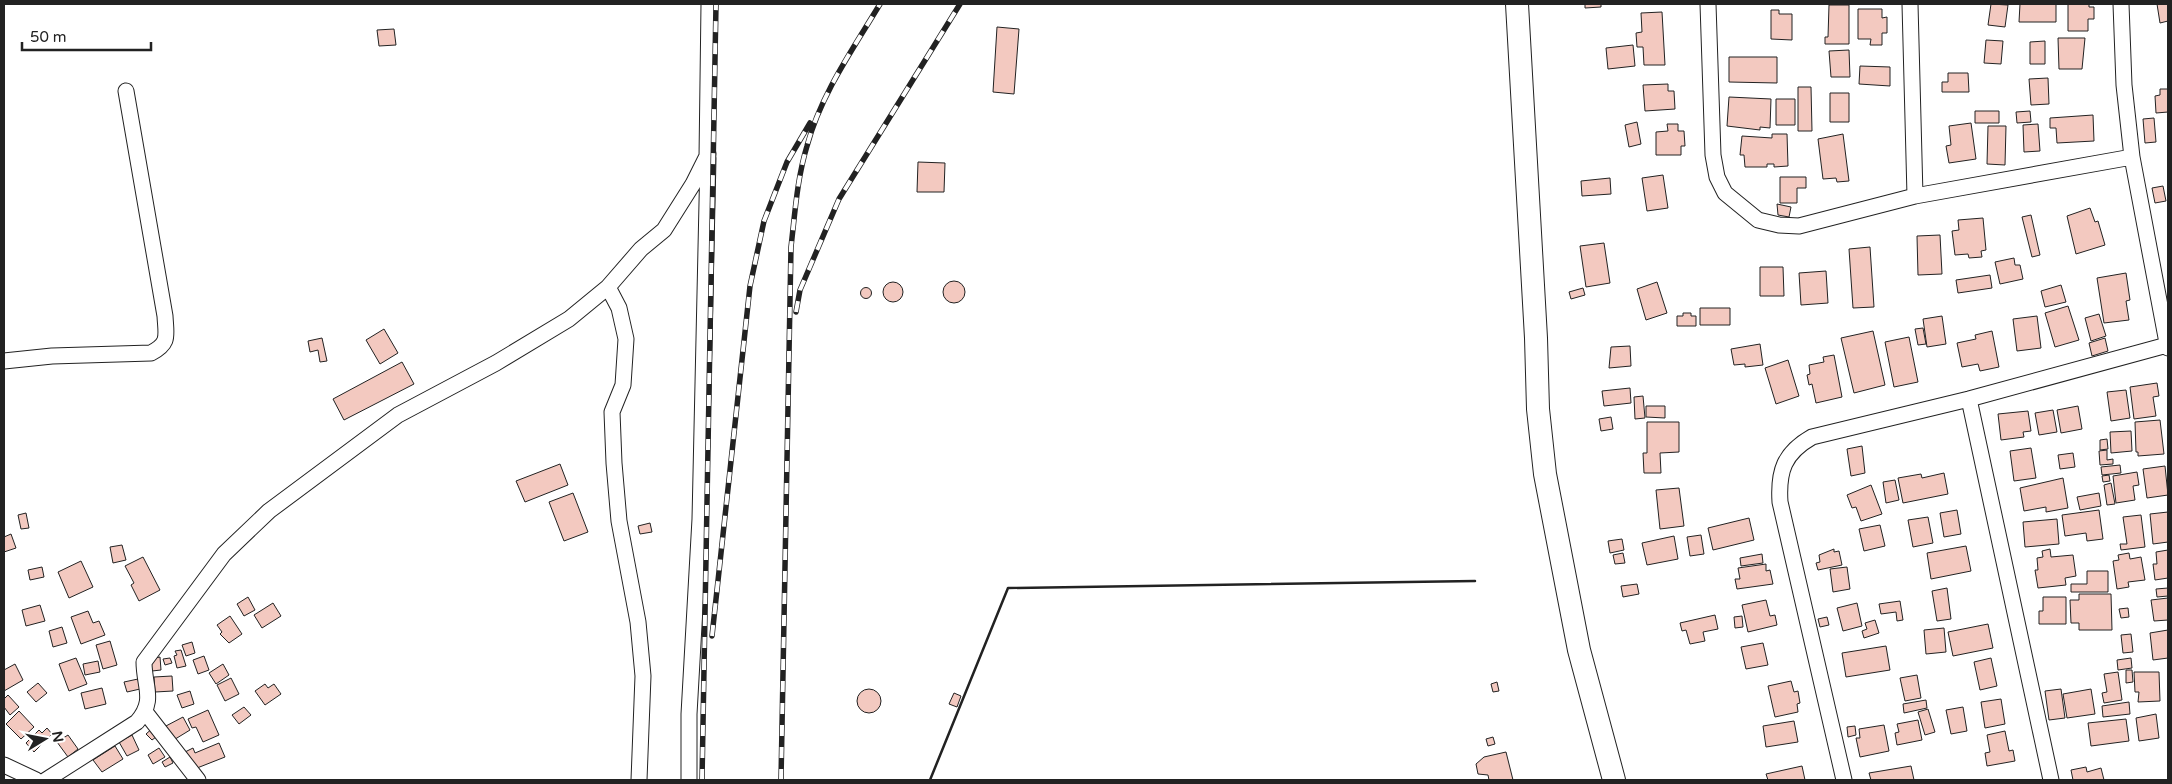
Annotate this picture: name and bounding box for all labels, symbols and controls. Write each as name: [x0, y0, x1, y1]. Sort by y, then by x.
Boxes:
scale bar: [22, 20, 151, 52]
text: 50 m: [30, 28, 67, 46]
north arrow: [20, 714, 70, 764]
text: N: [48, 730, 67, 744]

